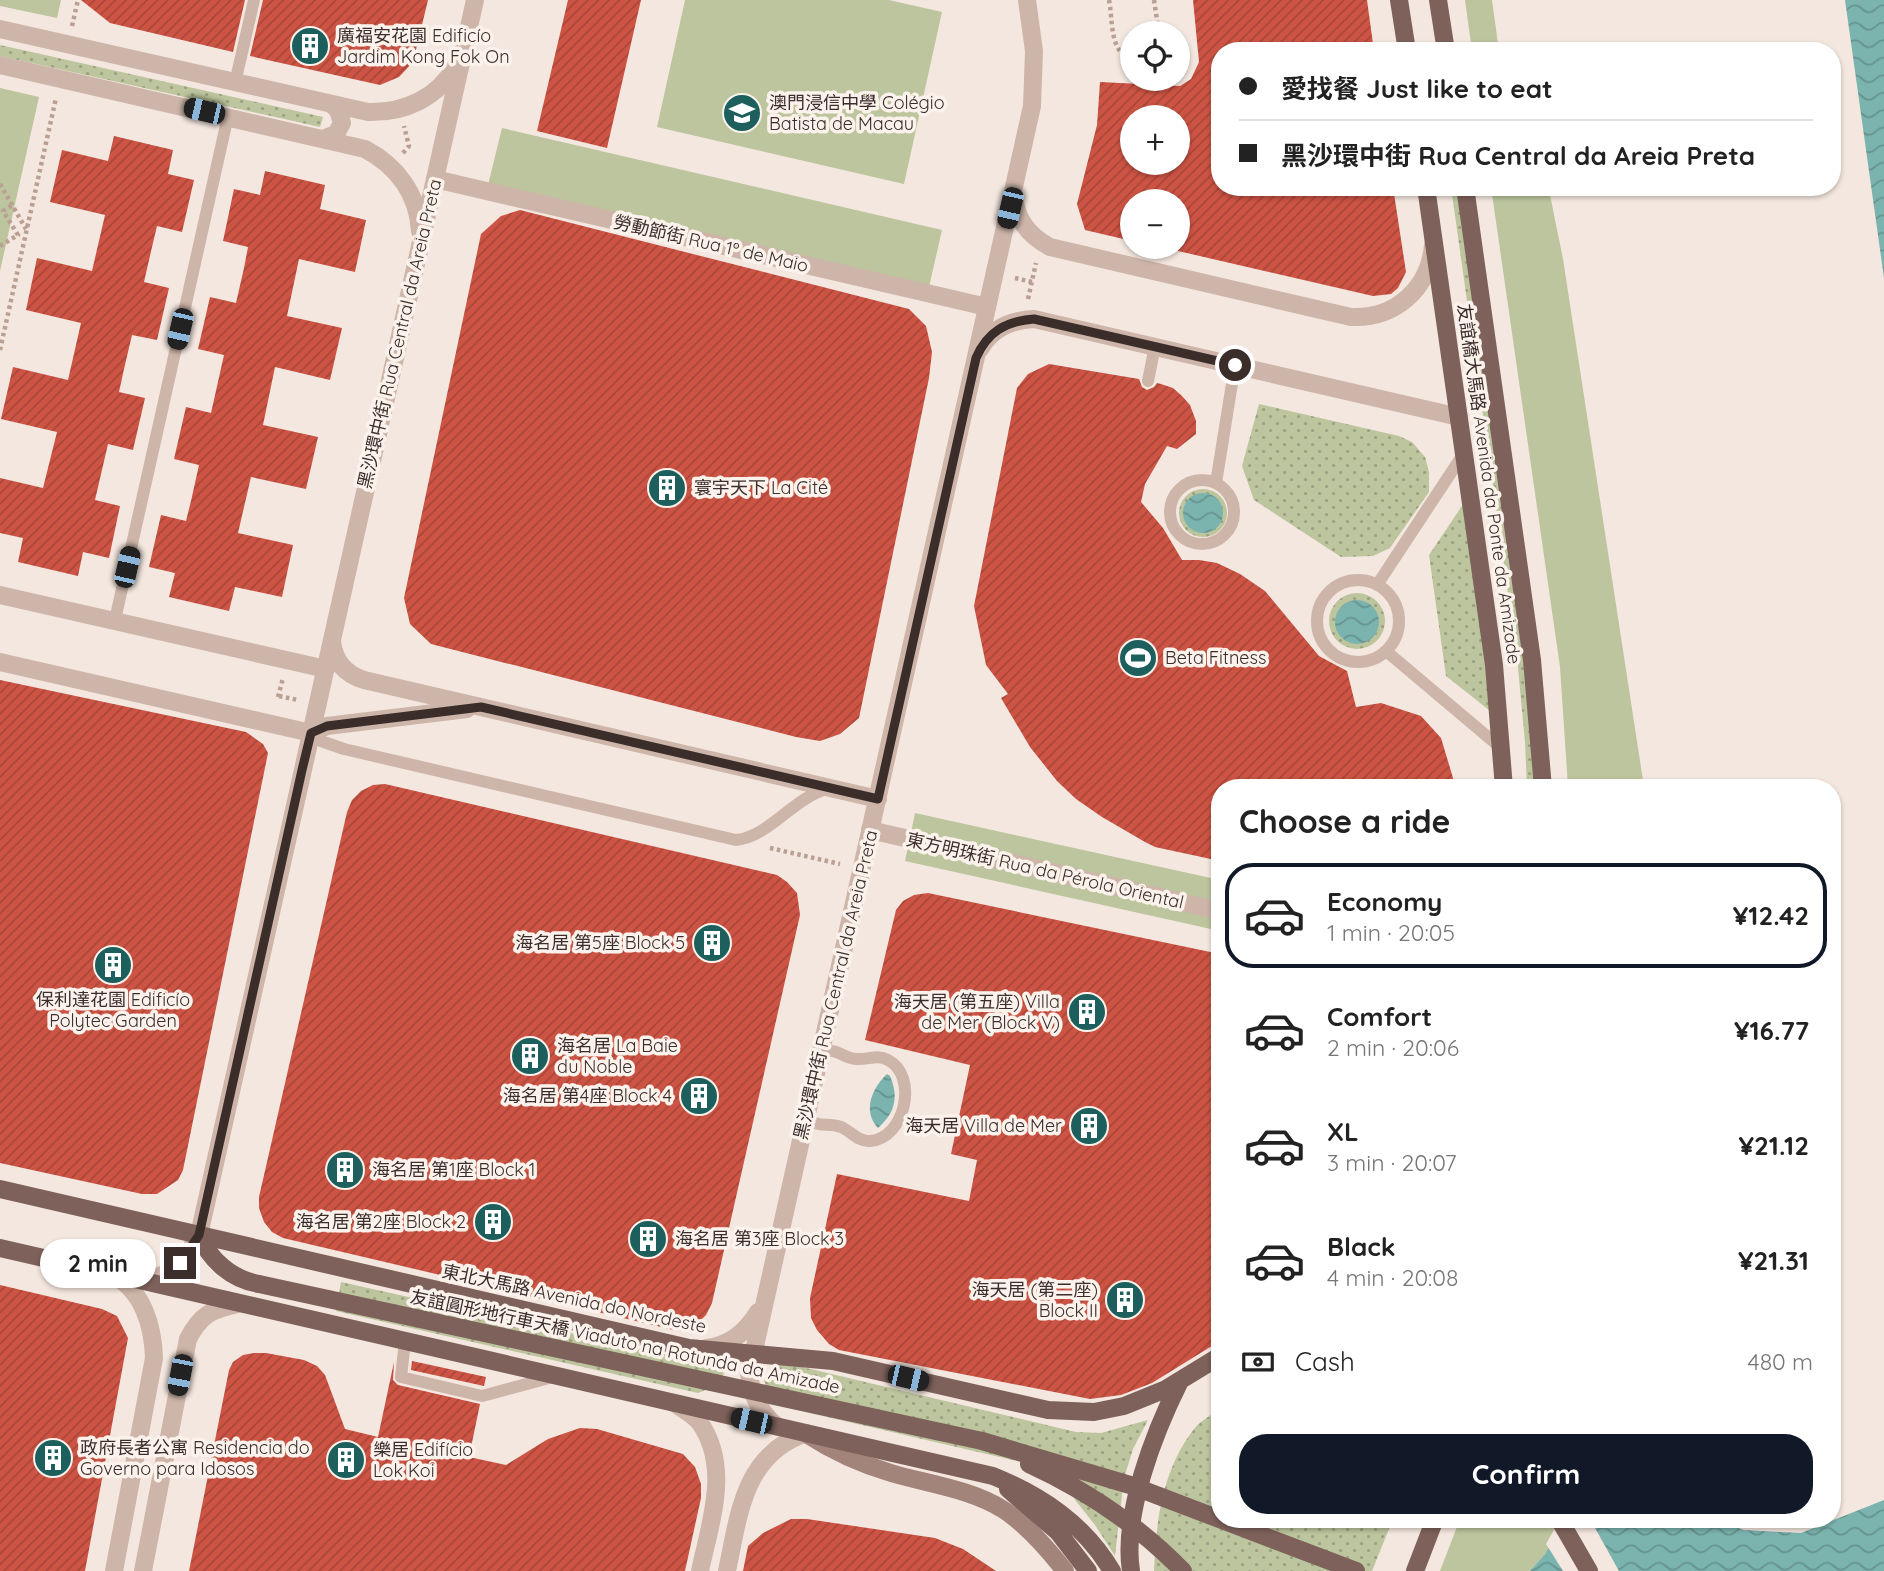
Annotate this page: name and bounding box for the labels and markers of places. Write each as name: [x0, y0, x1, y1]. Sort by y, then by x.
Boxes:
place label: 廣福安花園 Edificío Jardim Kong Fok On: [337, 24, 510, 68]
building icon: 廣福安花園 Edificío Jardim Kong Fok On: [289, 25, 331, 67]
place label: 澳門浸信中學 Colégio Batista de Macau: [769, 91, 945, 135]
school or university icon: 澳門浸信中學 Colégio Batista de Macau: [721, 92, 763, 134]
building icon: 寰宇天下 La Cité: [646, 467, 688, 509]
place label: 寰宇天下 La Cité: [694, 476, 828, 499]
sports icon: Beta Fitness: [1117, 637, 1159, 679]
place label: Beta Fitness: [1165, 646, 1266, 669]
building icon: 海名居 第5座 Block 5: [691, 922, 733, 964]
place label: 海名居 第5座 Block 5: [515, 931, 685, 954]
building icon: 保利達花園 Edificío Polytec Garden: [92, 944, 134, 986]
place label: 保利達花園 Edificío Polytec Garden: [36, 988, 190, 1032]
place label: 海天居 (第五座) Villa de Mer (Block V): [894, 990, 1060, 1034]
building icon: 海天居 (第五座) Villa de Mer (Block V): [1066, 991, 1108, 1033]
place label: 海名居 La Baie du Noble: [557, 1034, 678, 1078]
building icon: 海名居 La Baie du Noble: [509, 1035, 551, 1077]
building icon: 海名居 第4座 Block 4: [678, 1075, 720, 1117]
place label: 海名居 第4座 Block 4: [503, 1084, 672, 1107]
building icon: 海天居 Villa de Mer: [1068, 1105, 1110, 1147]
place label: 海天居 Villa de Mer: [905, 1114, 1062, 1137]
building icon: 海名居 第1座 Block 1: [324, 1149, 366, 1191]
place label: 海名居 第1座 Block 1: [372, 1158, 536, 1181]
building icon: 海名居 第2座 Block 2: [472, 1201, 514, 1243]
place label: 海名居 第2座 Block 2: [296, 1210, 466, 1233]
building icon: 海名居 第3座 Block 3: [627, 1218, 669, 1260]
place label: 海名居 第3座 Block 3: [675, 1227, 844, 1250]
place label: 海天居 (第二座) Block II: [972, 1278, 1098, 1322]
building icon: 海天居 (第二座) Block II: [1104, 1279, 1146, 1321]
place label: 政府長者公寓 Residencia do Governo para Idosos: [80, 1436, 310, 1480]
building icon: 政府長者公寓 Residencia do Governo para Idosos: [32, 1437, 74, 1479]
place label: 樂居 Edifício Lok Koi: [373, 1438, 473, 1482]
building icon: 樂居 Edifício Lok Koi: [325, 1439, 367, 1481]

